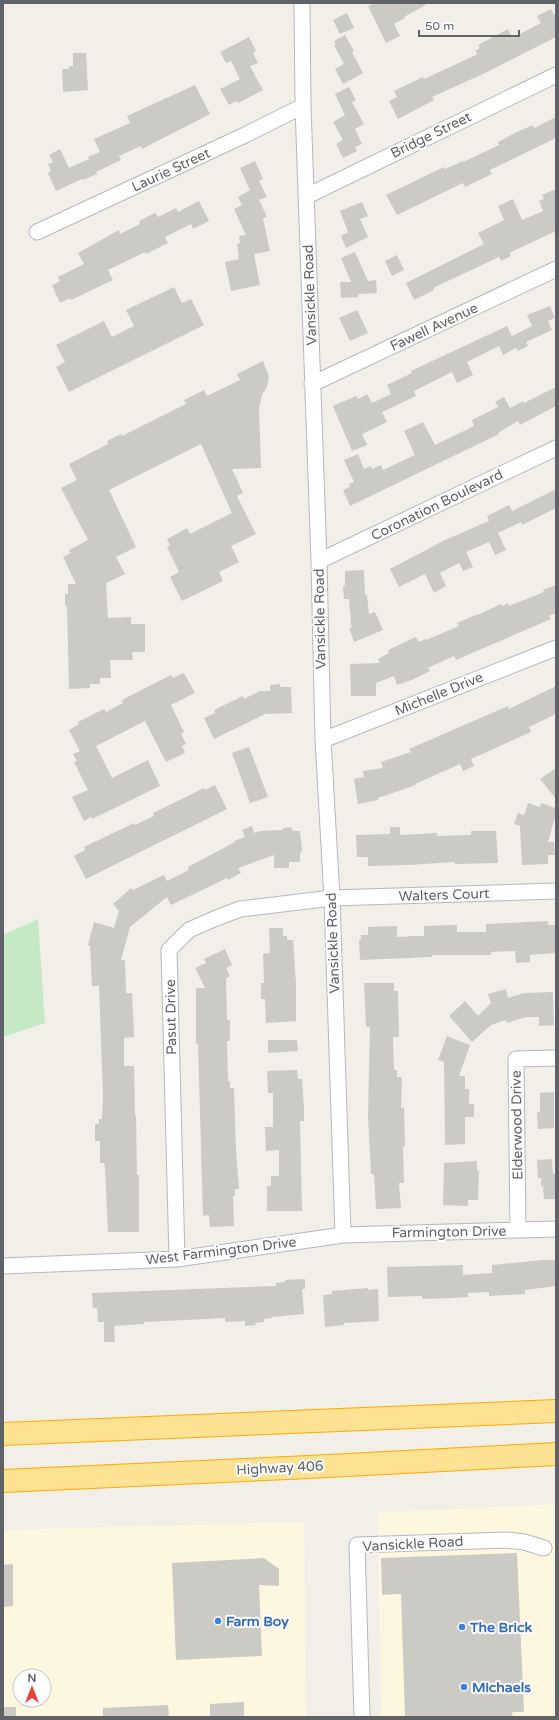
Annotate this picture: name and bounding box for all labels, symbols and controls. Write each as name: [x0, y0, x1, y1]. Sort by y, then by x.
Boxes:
scale bar: [419, 12, 519, 38]
text: 50 m: [425, 19, 454, 33]
street label: Bridge Street: [388, 108, 475, 162]
street label: Laurie Street: [129, 144, 214, 196]
street label: Vansickle Road: [300, 244, 320, 346]
street label: Fawell Avenue: [387, 299, 481, 355]
street label: Coronation Boulevard: [368, 466, 506, 544]
street label: Vansickle Road: [311, 568, 329, 670]
street label: Michelle Drive: [392, 669, 486, 719]
street label: Walters Court: [398, 885, 490, 905]
street label: Vansickle Road: [323, 892, 343, 994]
street label: Pasut Drive: [162, 979, 180, 1055]
street label: Elderwood Drive: [508, 1070, 526, 1180]
street label: Farmington Drive: [391, 1222, 507, 1242]
street label: West Farmington Drive: [145, 1233, 297, 1269]
street label: Highway 406: [236, 1457, 324, 1479]
street label: Vansickle Road: [362, 1533, 464, 1555]
place label: Farm Boy: [226, 1613, 289, 1630]
marker: Farm Boy: [213, 1616, 223, 1626]
place label: The Brick: [469, 1619, 532, 1636]
marker: The Brick: [457, 1622, 467, 1632]
north arrow: [12, 1668, 52, 1708]
text: N: [28, 1672, 36, 1685]
place label: Michaels: [472, 1679, 531, 1696]
marker: Michaels: [459, 1682, 469, 1692]

